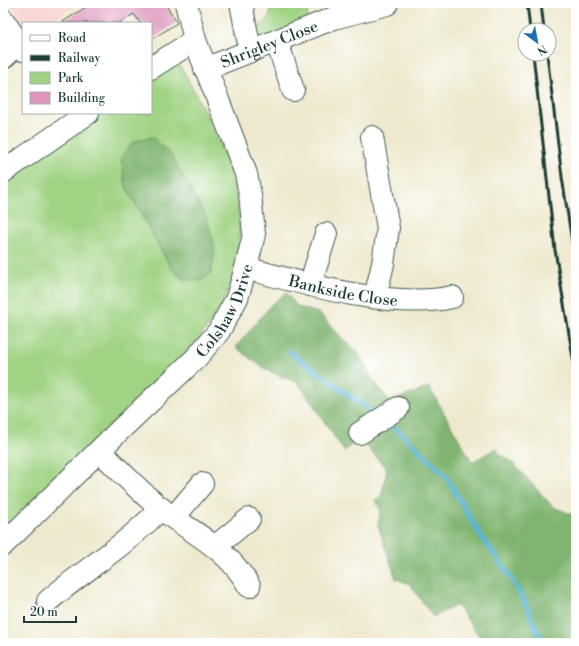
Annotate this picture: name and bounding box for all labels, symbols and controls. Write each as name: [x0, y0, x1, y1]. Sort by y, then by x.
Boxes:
street label: Shrigley Close: [218, 16, 321, 73]
legend: [22, 22, 152, 114]
north arrow: [517, 22, 557, 62]
text: Road: [58, 31, 86, 46]
text: N: [534, 41, 549, 58]
text: Railway: [58, 51, 100, 66]
text: Park: [58, 71, 84, 86]
text: Building: [57, 91, 106, 106]
street label: Colshaw Drive: [192, 262, 258, 362]
street label: Bankside Close: [285, 271, 399, 311]
scale bar: [24, 598, 76, 624]
text: 20 m: [30, 605, 58, 620]

